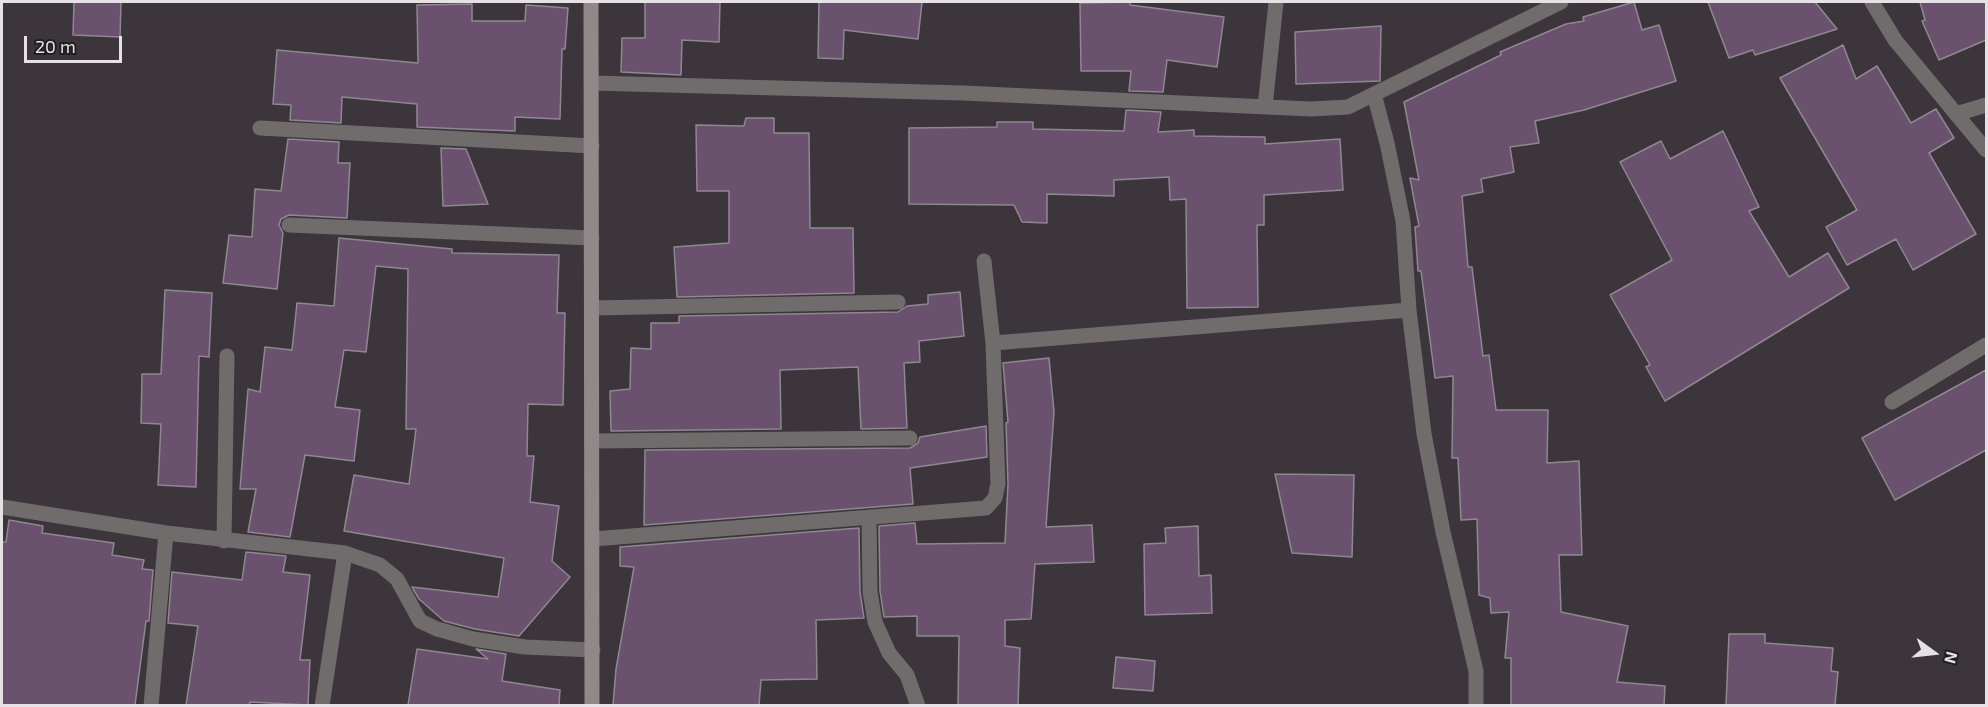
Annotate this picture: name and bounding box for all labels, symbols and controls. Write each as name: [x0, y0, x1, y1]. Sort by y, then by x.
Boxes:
scale bar: [27, 24, 124, 62]
text: 20 m: [35, 35, 76, 57]
north arrow: [1904, 623, 1964, 683]
text: N: [1941, 650, 1963, 666]

